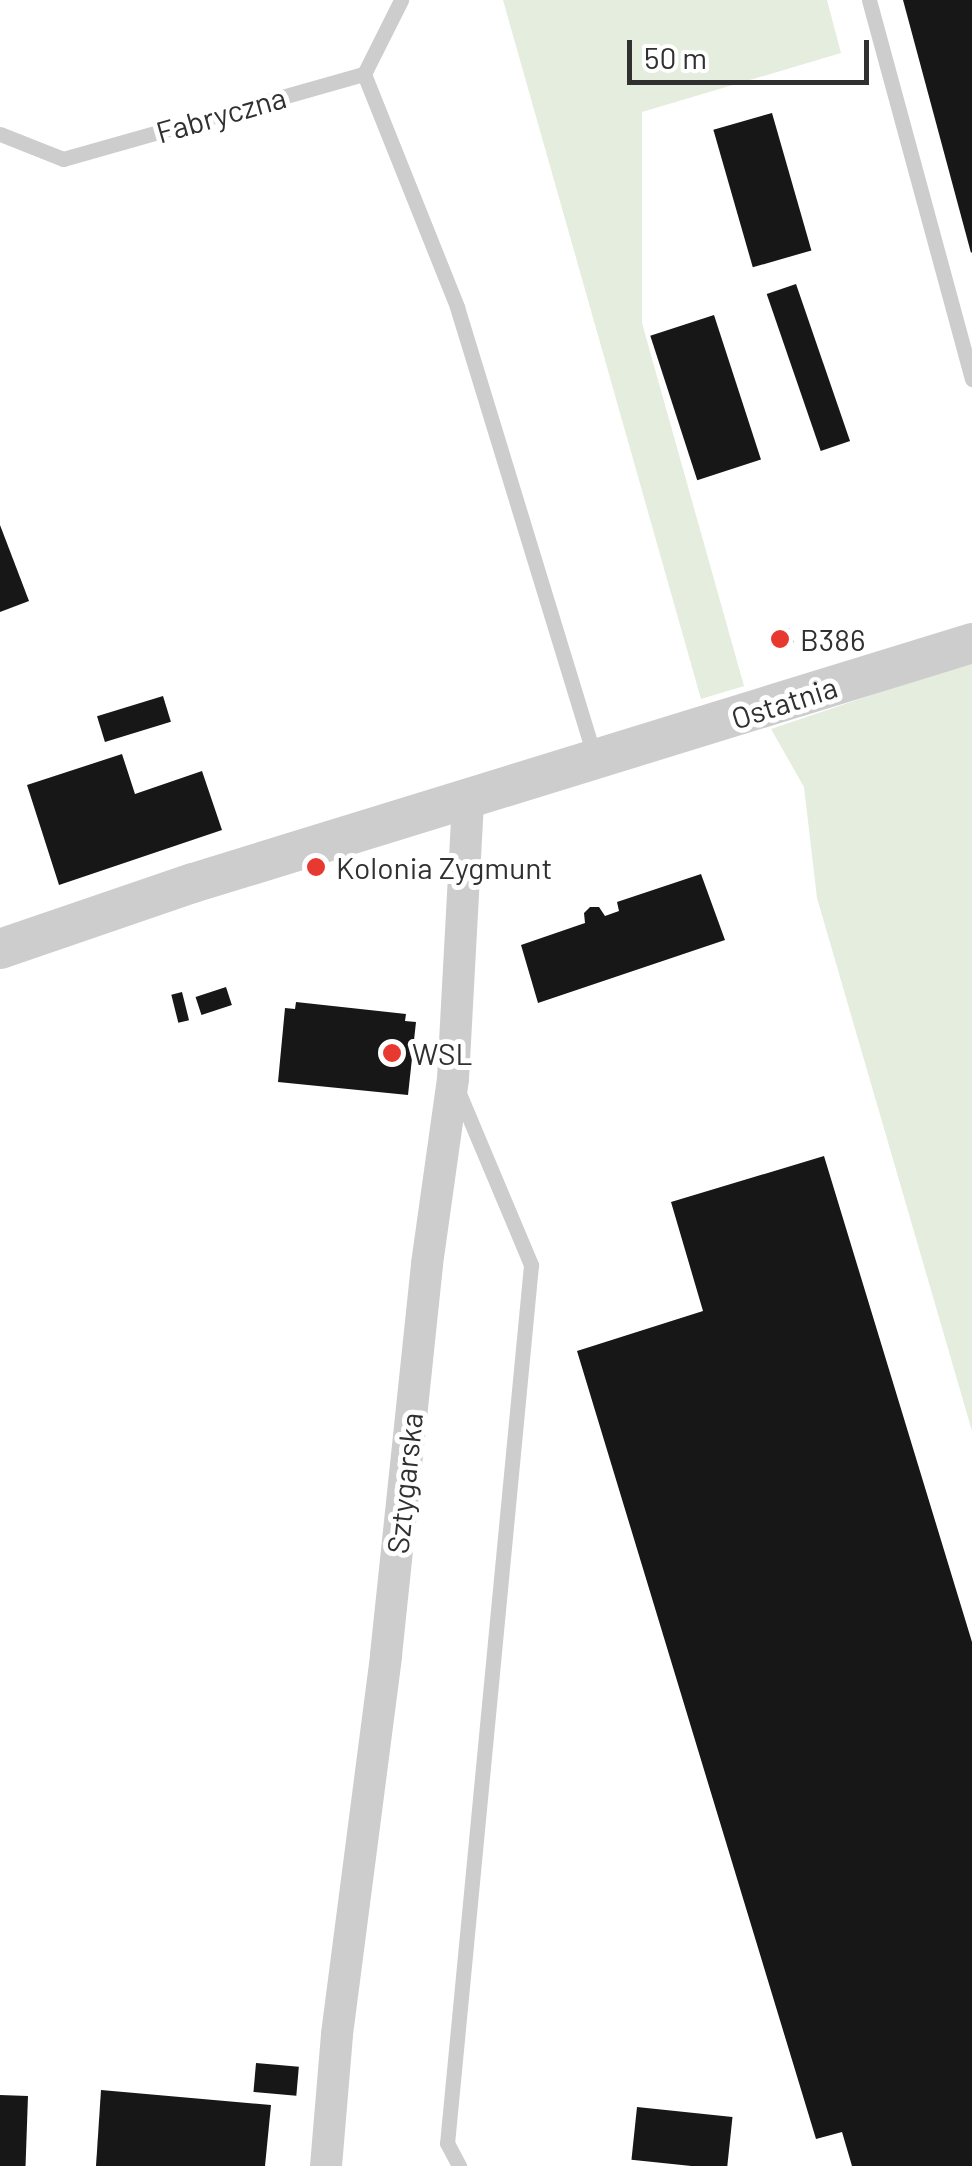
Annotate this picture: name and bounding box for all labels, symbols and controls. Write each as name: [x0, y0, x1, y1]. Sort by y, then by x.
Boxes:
scale bar: [632, 20, 874, 82]
text: 50 m: [644, 39, 707, 75]
street label: Fabryczna: [152, 78, 290, 150]
place label: B386: [800, 621, 865, 657]
marker: B386: [769, 628, 791, 650]
street label: Ostatnia: [726, 668, 842, 736]
place label: Kolonia Zygmunt: [336, 849, 552, 885]
marker: Kolonia Zygmunt: [305, 856, 327, 878]
place label: WSL: [412, 1035, 473, 1071]
marker: WSL: [381, 1042, 403, 1064]
street label: Sztygarska: [379, 1411, 429, 1555]

